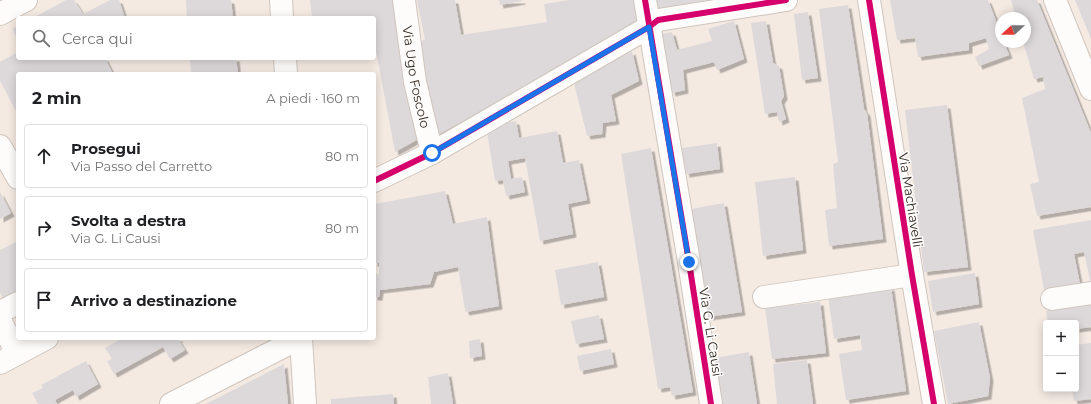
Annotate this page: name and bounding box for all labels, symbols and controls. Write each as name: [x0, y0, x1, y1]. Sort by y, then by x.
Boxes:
north arrow: [995, 12, 1031, 48]
search box: [16, 16, 376, 60]
street label: Via Ugo Foscolo: [400, 25, 434, 130]
icon: search: [30, 27, 52, 49]
text: Cerca qui: [62, 29, 133, 48]
text: 2 min: [32, 88, 82, 108]
text: A piedi · 160 m: [266, 90, 360, 106]
text: Prosegui: [71, 139, 141, 158]
route start: [423, 144, 441, 162]
icon: ahead: [33, 145, 55, 167]
text: 80 m: [325, 148, 359, 164]
street label: Via Machiavelli: [896, 151, 926, 249]
text: Via Passo del Carretto: [71, 158, 212, 174]
text: Svolta a destra: [71, 211, 186, 230]
icon: right: [33, 217, 55, 239]
text: 80 m: [325, 220, 359, 236]
text: Via G. Li Causi: [71, 230, 161, 246]
route end: [680, 253, 698, 271]
street label: Via G. Li Causi: [696, 286, 726, 378]
icon: arrive: [33, 289, 55, 311]
text: Arrivo a destinazione: [71, 291, 237, 310]
map controls: [1043, 320, 1079, 392]
button: +: [1043, 320, 1079, 356]
button: −: [1043, 356, 1079, 392]

